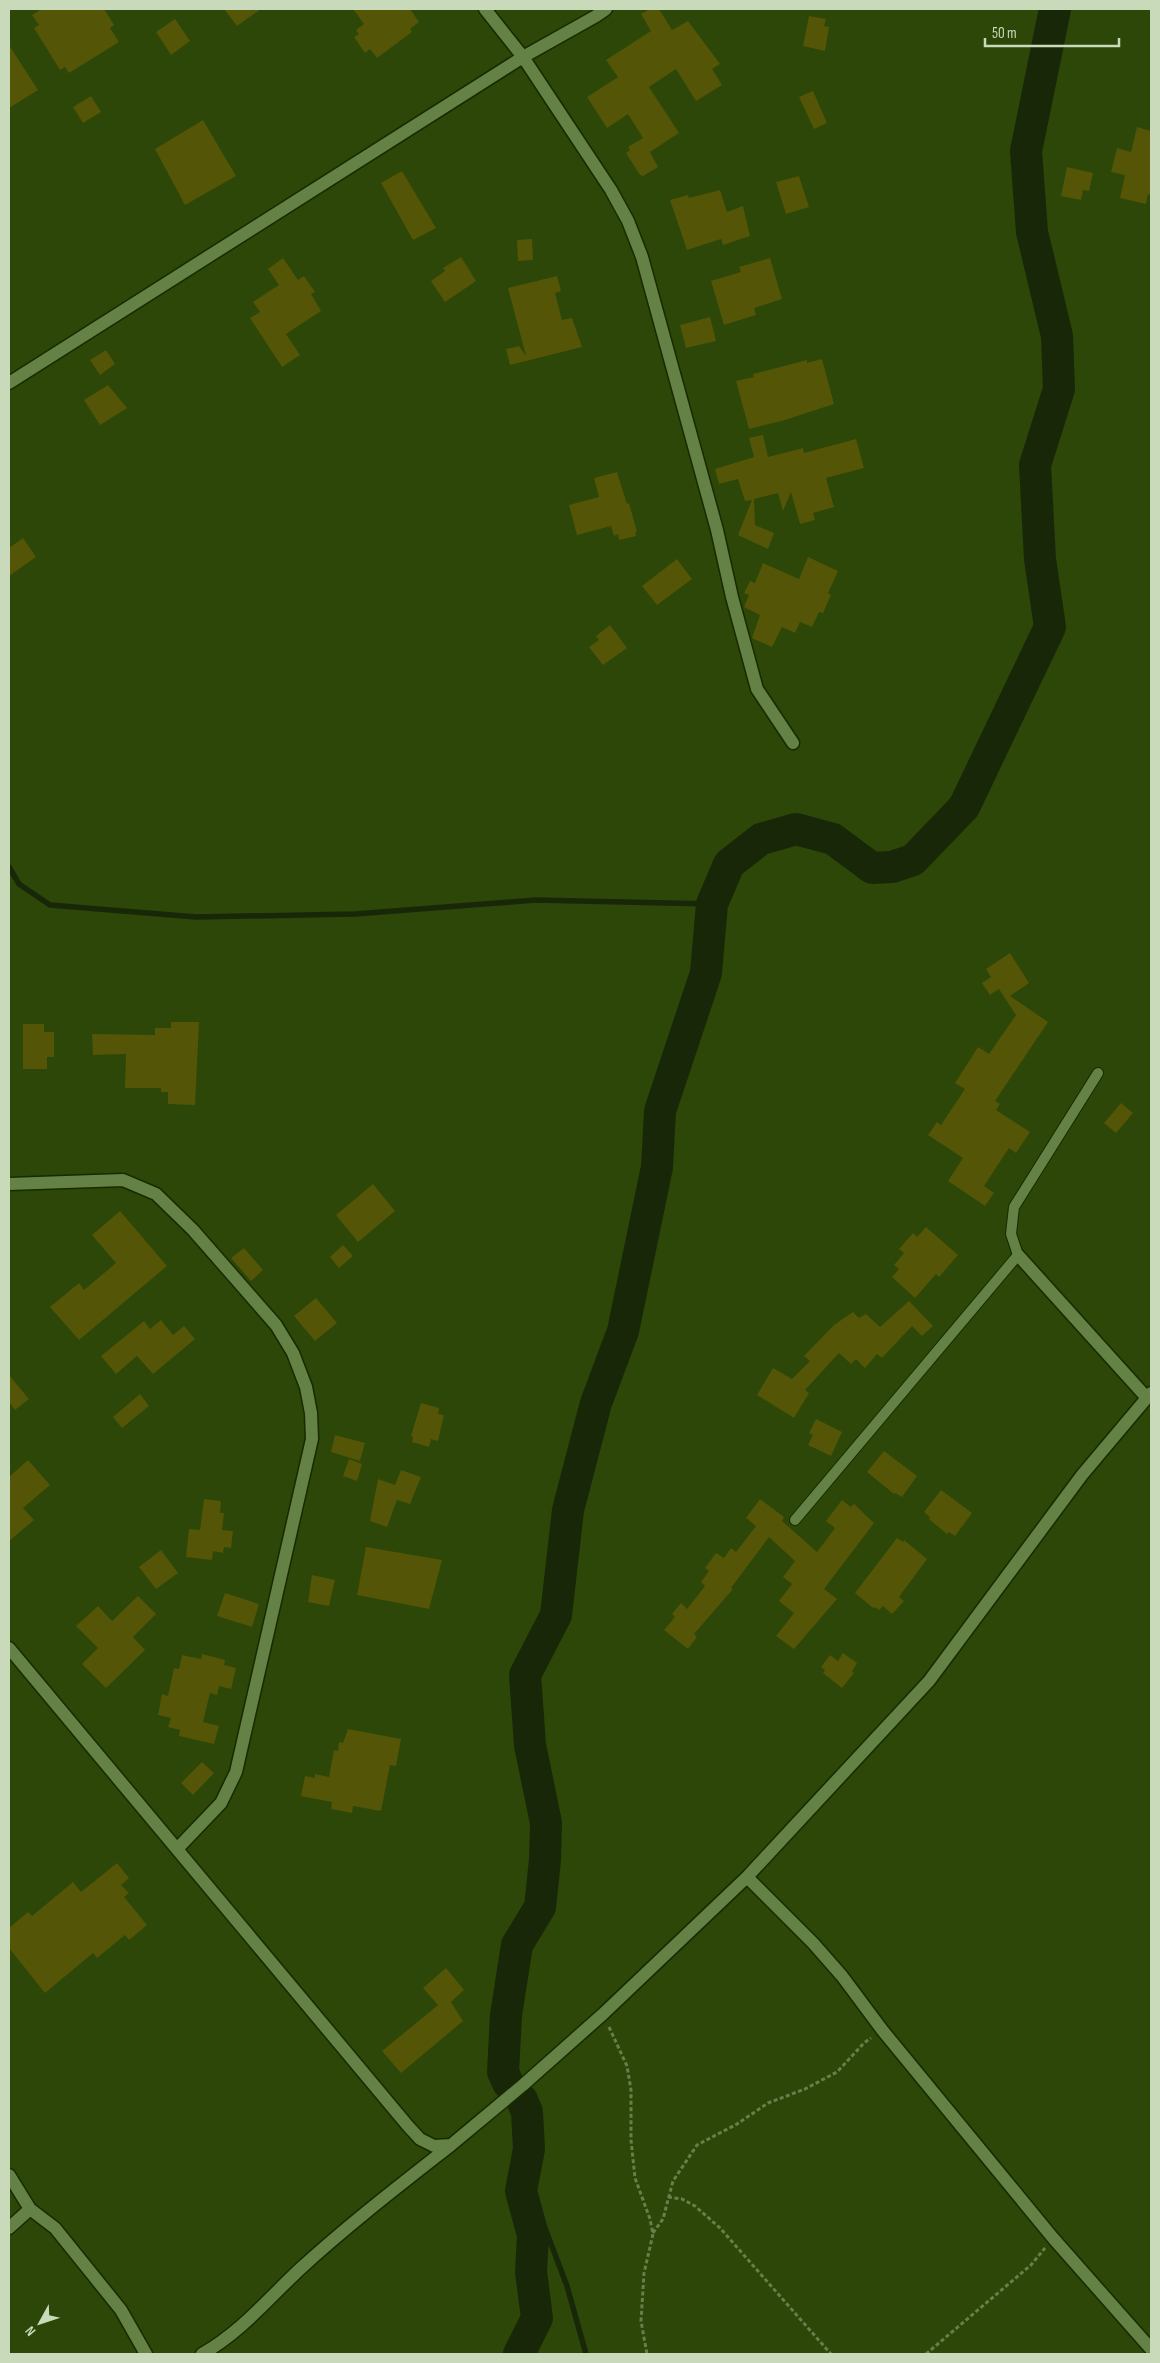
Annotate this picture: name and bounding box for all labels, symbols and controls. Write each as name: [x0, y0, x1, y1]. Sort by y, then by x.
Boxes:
scale bar: [985, 15, 1119, 47]
text: 50 m: [992, 24, 1017, 43]
north arrow: [15, 2298, 65, 2348]
text: N: [22, 2323, 39, 2339]

